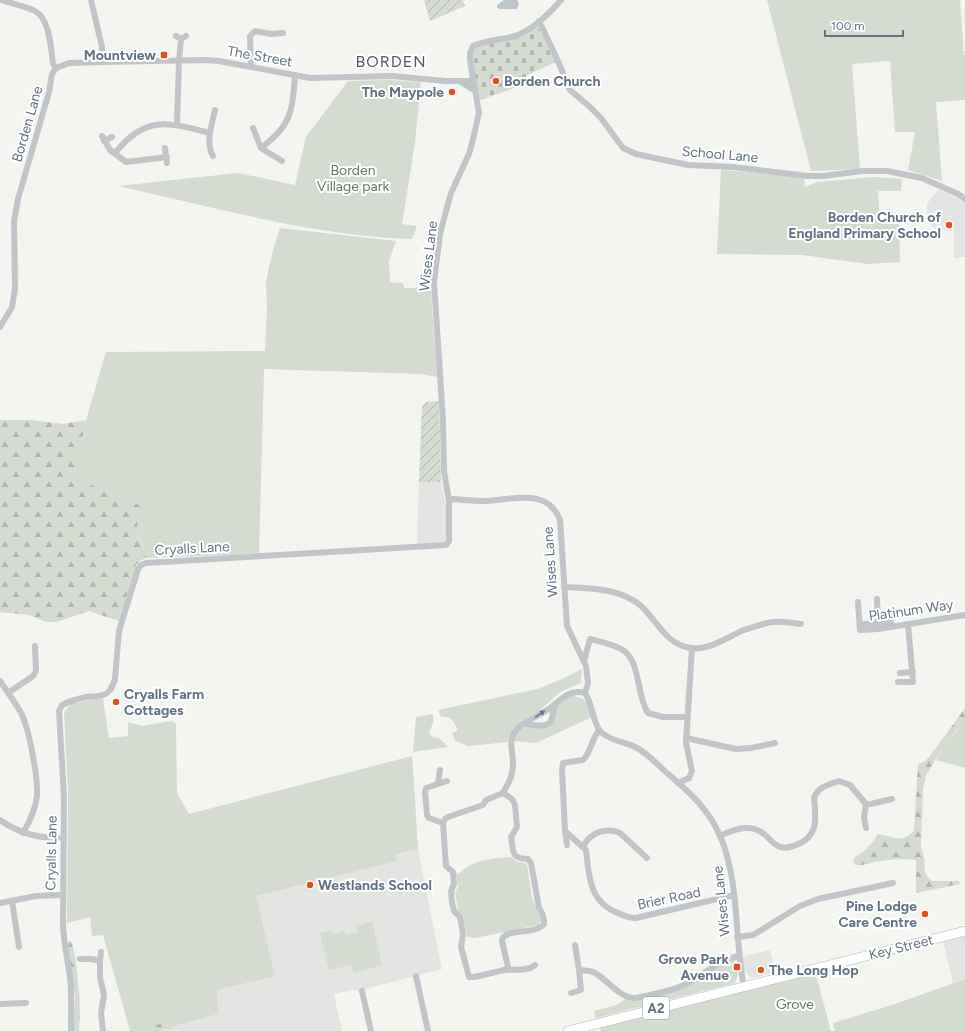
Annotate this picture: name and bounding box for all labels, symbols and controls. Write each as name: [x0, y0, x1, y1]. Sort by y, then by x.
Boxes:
scale bar: [825, 12, 903, 38]
text: 100 m: [831, 19, 865, 33]
street label: The Street: [226, 42, 294, 71]
place label: Mountview: [84, 47, 156, 64]
marker: Mountview: [159, 50, 169, 60]
district label: BORDEN: [355, 52, 427, 71]
place label: Borden Church: [504, 73, 600, 90]
marker: Borden Church: [491, 76, 501, 86]
street label: Borden Lane: [9, 84, 47, 164]
place label: The Maypole: [362, 84, 444, 101]
marker: The Maypole: [447, 87, 457, 97]
street label: School Lane: [681, 143, 759, 166]
park label: Borden Village park: [317, 162, 389, 195]
place label: Borden Church of England Primary School: [788, 209, 941, 242]
street label: Wises Lane: [416, 220, 441, 292]
marker: Borden Church of England Primary School: [944, 220, 954, 230]
street label: Wises Lane: [540, 526, 561, 598]
street label: Cryalls Lane: [154, 538, 230, 559]
street label: Platinum Way: [868, 596, 955, 625]
place label: Cryalls Farm Cottages: [124, 686, 204, 719]
marker: Cryalls Farm Cottages: [111, 697, 121, 707]
one-way arrow: [535, 710, 546, 718]
street label: Cryalls Lane: [42, 815, 61, 891]
street label: Wises Lane: [709, 865, 734, 937]
place label: Westlands School: [318, 877, 432, 894]
marker: Westlands School: [305, 880, 315, 890]
street label: Brier Road: [636, 883, 702, 914]
place label: Pine Lodge Care Centre: [838, 898, 917, 931]
marker: Pine Lodge Care Centre: [920, 909, 930, 919]
street label: Key Street: [867, 931, 935, 964]
place label: Grove Park Avenue: [658, 951, 729, 984]
marker: Grove Park Avenue: [732, 962, 742, 972]
place label: The Long Hop: [769, 962, 859, 979]
marker: The Long Hop: [756, 965, 766, 975]
park label: Grove: [776, 996, 814, 1013]
road number: A2: [643, 997, 669, 1019]

